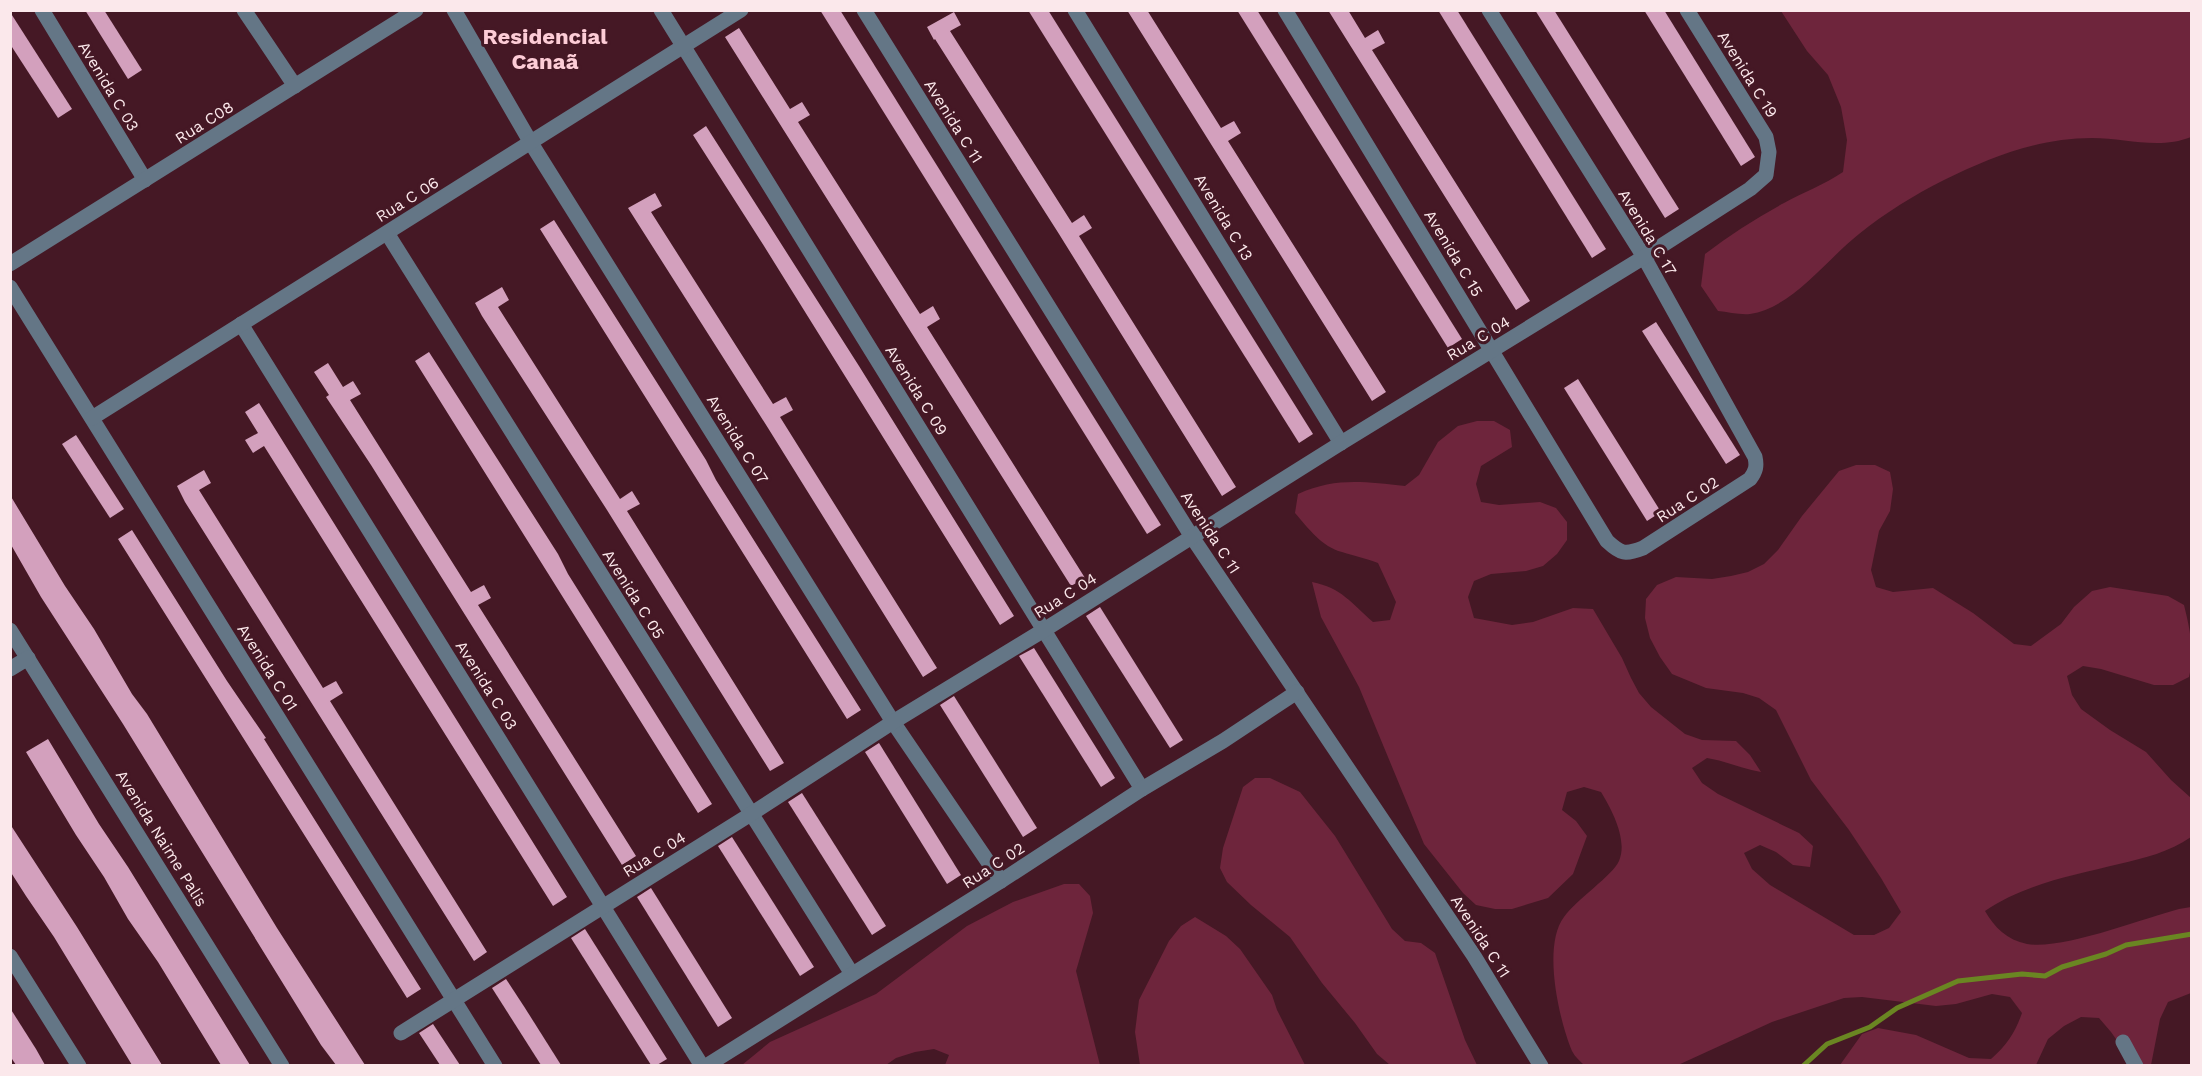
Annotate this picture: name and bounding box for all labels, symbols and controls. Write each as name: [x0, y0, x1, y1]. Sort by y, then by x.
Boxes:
district label: Residencial Canaã: [483, 24, 608, 74]
street label: Avenida C 19: [1714, 28, 1782, 121]
street label: Avenida C 03: [74, 38, 143, 135]
street label: Avenida C 11: [920, 76, 987, 166]
street label: Rua C08: [172, 97, 237, 148]
street label: Avenida C 13: [1190, 171, 1257, 264]
street label: Rua C 06: [372, 173, 442, 226]
street label: Avenida C 17: [1614, 186, 1681, 279]
street label: Avenida C 15: [1420, 207, 1487, 300]
street label: Rua C 04: [1443, 312, 1514, 365]
street label: Avenida C 09: [881, 342, 952, 439]
street label: Avenida C 07: [703, 391, 772, 487]
street label: Rua C 02: [1653, 472, 1722, 527]
street label: Avenida C 11: [1177, 487, 1244, 577]
street label: Avenida C 05: [599, 546, 669, 642]
street label: Rua C 04: [1030, 569, 1100, 622]
street label: Avenida C 01: [233, 620, 302, 714]
street label: Avenida C 03: [452, 637, 521, 733]
street label: Avenida Naime Palis: [112, 767, 211, 910]
street label: Rua C 04: [619, 828, 689, 881]
street label: Rua C 02: [959, 838, 1028, 893]
street label: Avenida C 11: [1447, 891, 1514, 981]

